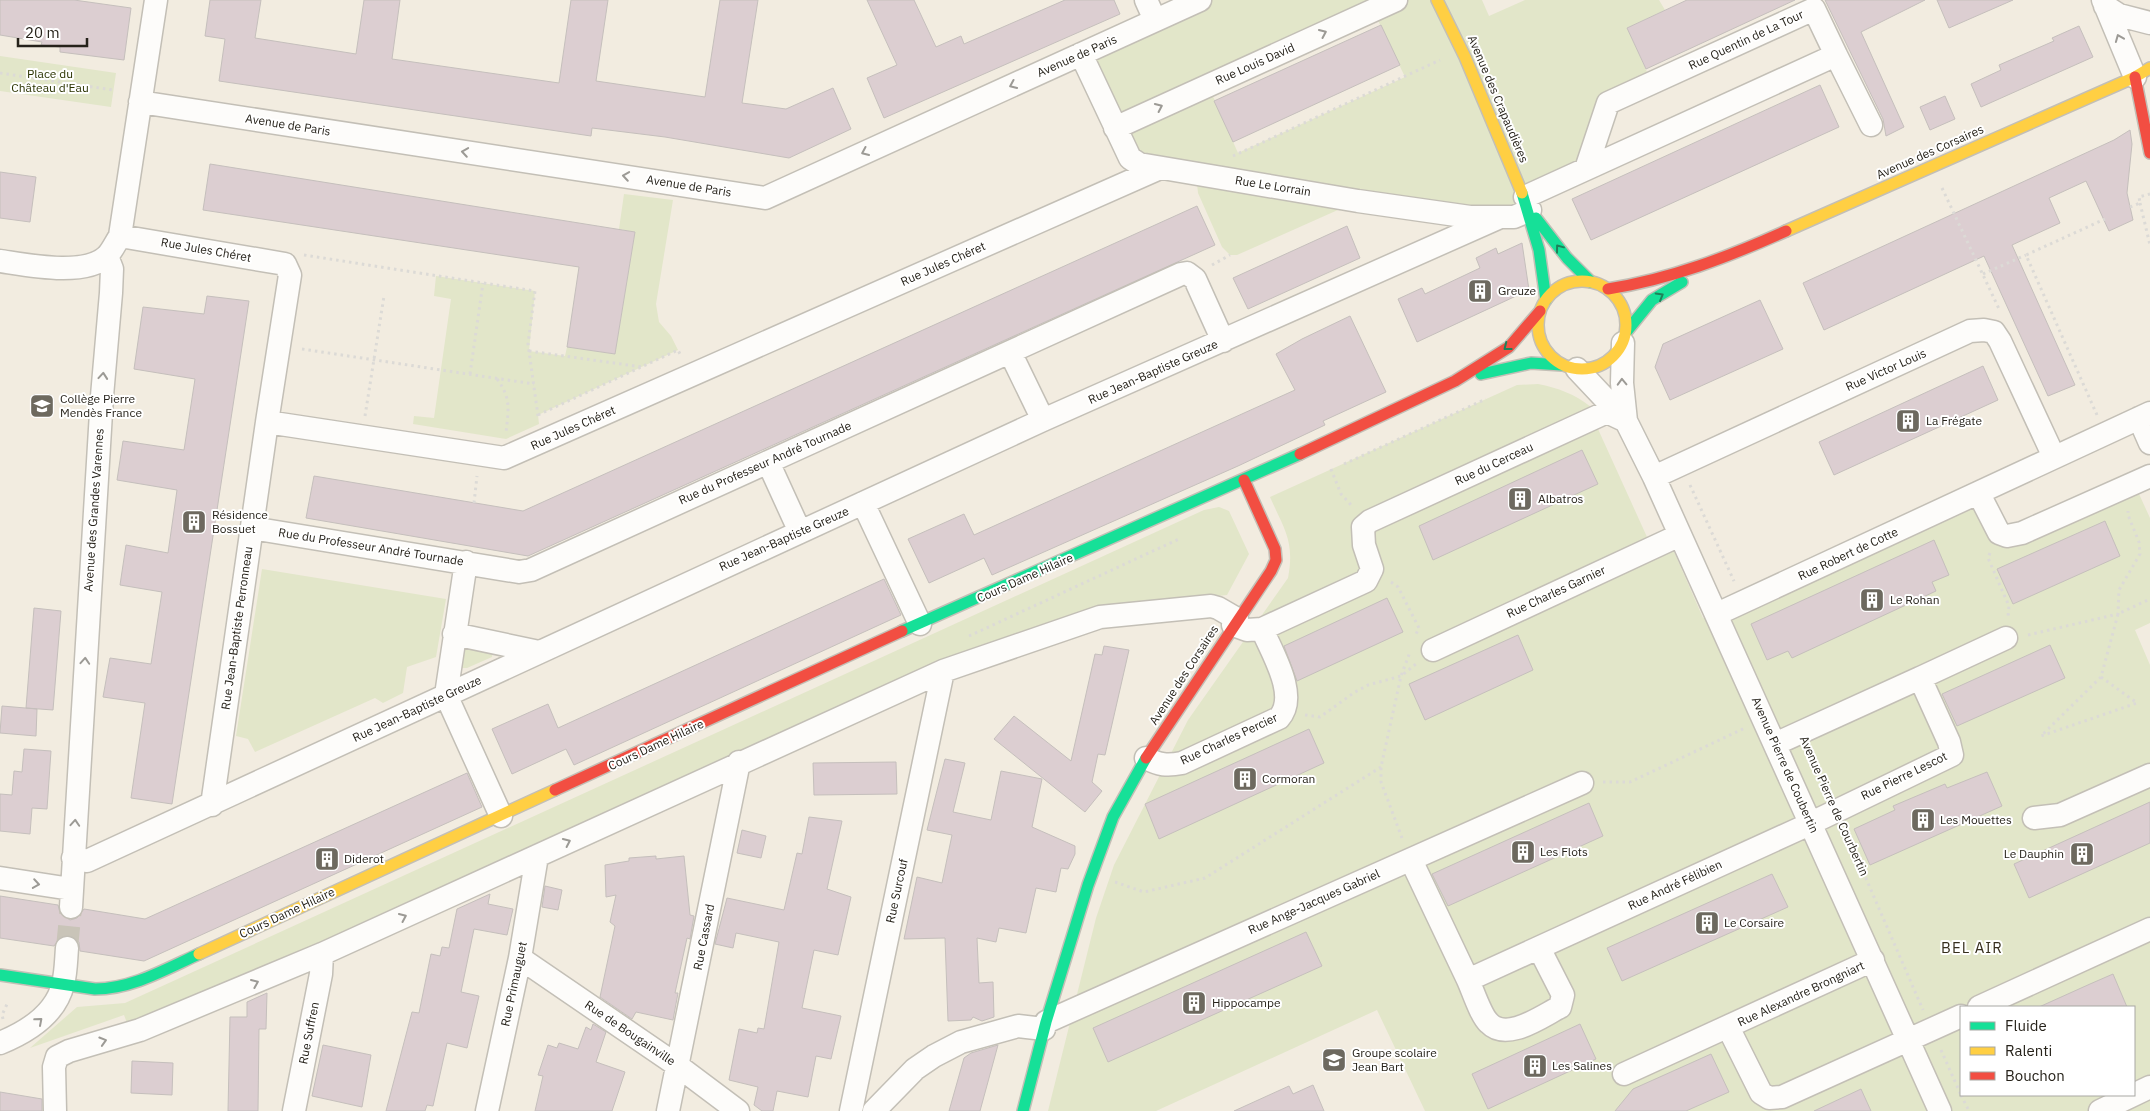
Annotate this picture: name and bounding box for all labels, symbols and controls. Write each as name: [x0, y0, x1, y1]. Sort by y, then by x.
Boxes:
street label: Rue Quentin de La Tour: [1686, 6, 1806, 73]
scale bar: [18, 15, 86, 47]
text: 20 m: [25, 23, 60, 42]
one-way arrow: [1318, 29, 1327, 39]
street label: Avenue de Paris: [1034, 31, 1119, 80]
street label: Avenue des Crapaudières: [1465, 33, 1532, 165]
one-way arrow: [2114, 35, 2124, 43]
street label: Rue Louis David: [1213, 39, 1297, 88]
park label: Place du Château d'Eau: [11, 66, 89, 95]
one-way arrow: [1009, 79, 1018, 90]
one-way arrow: [1154, 103, 1163, 114]
street label: Avenue de Paris: [244, 110, 332, 139]
street label: Avenue des Corsaires: [1874, 121, 1986, 182]
one-way arrow: [861, 146, 870, 157]
one-way arrow: [461, 147, 469, 158]
street label: Avenue de Paris: [645, 171, 733, 200]
one-way arrow: [622, 172, 630, 182]
street label: Rue Le Lorrain: [1234, 172, 1312, 199]
street label: Rue Jules Chéret: [160, 234, 252, 265]
street label: Rue Jules Chéret: [898, 238, 988, 289]
one-way arrow: [1556, 245, 1564, 254]
building icon: Greuze: [1467, 278, 1493, 304]
place label: Greuze: [1498, 283, 1537, 298]
one-way arrow: [1654, 292, 1663, 302]
street label: Rue Jean-Baptiste Greuze: [1086, 336, 1220, 407]
one-way arrow: [1504, 341, 1513, 349]
street label: Rue Victor Louis: [1843, 345, 1929, 394]
one-way arrow: [98, 372, 109, 380]
one-way arrow: [1617, 378, 1628, 386]
place label: Collège Pierre Mendès France: [60, 391, 142, 420]
school or university icon: Collège Pierre Mendès France: [29, 393, 55, 419]
street label: Rue Jules Chéret: [528, 402, 618, 453]
building icon: La Frégate: [1895, 408, 1921, 434]
place label: La Frégate: [1926, 413, 1983, 428]
street label: Rue du Professeur André Tournade: [676, 417, 854, 508]
street label: Avenue des Grandes Varennes: [80, 428, 107, 592]
street label: Rue du Cerceau: [1452, 439, 1535, 488]
building icon: Albatros: [1507, 486, 1533, 512]
place label: Albatros: [1538, 491, 1584, 506]
street label: Rue Jean-Baptiste Greuze: [717, 503, 851, 574]
place label: Résidence Bossuet: [212, 507, 268, 536]
building icon: Résidence Bossuet: [181, 509, 207, 535]
street label: Rue du Professeur André Tournade: [277, 524, 465, 569]
street label: Rue Robert de Cotte: [1795, 524, 1901, 583]
street label: Rue Jean-Baptiste Perronneau: [218, 545, 255, 711]
street label: Cours Dame Hilaire: [974, 549, 1076, 605]
street label: Rue Charles Garnier: [1504, 562, 1608, 621]
building icon: Le Rohan: [1859, 587, 1885, 613]
place label: Le Rohan: [1890, 592, 1940, 607]
street label: Avenue des Corsaires: [1146, 622, 1221, 727]
one-way arrow: [79, 657, 90, 665]
street label: Rue Jean-Baptiste Greuze: [350, 672, 484, 745]
street label: Avenue Pierre de Coubertin: [1749, 694, 1822, 835]
street label: Rue Charles Percier: [1178, 709, 1280, 768]
street label: Cours Dame Hilaire: [606, 716, 706, 773]
street label: Avenue Pierre de Courbertin: [1797, 733, 1872, 878]
street label: Rue Pierre Lescot: [1858, 748, 1949, 803]
building icon: Cormoran: [1232, 766, 1258, 792]
place label: Cormoran: [1262, 771, 1315, 786]
building icon: Les Mouettes: [1910, 807, 1936, 833]
place label: Les Mouettes: [1940, 812, 2012, 827]
one-way arrow: [69, 819, 80, 827]
one-way arrow: [562, 838, 571, 849]
building icon: Les Flots: [1510, 839, 1536, 865]
building icon: Le Dauphin: [2069, 841, 2095, 867]
place label: Les Flots: [1540, 844, 1588, 859]
building icon: Diderot: [314, 846, 340, 872]
place label: Le Dauphin: [2004, 846, 2064, 861]
place label: Diderot: [344, 851, 384, 866]
street label: Rue André Félibien: [1625, 856, 1724, 913]
street label: Rue Surcouf: [882, 857, 911, 924]
street label: Rue Ange-Jacques Gabriel: [1246, 866, 1382, 937]
one-way arrow: [31, 878, 40, 888]
street label: Cours Dame Hilaire: [237, 884, 337, 941]
street label: Rue Cassard: [690, 903, 717, 971]
building icon: Le Corsaire: [1694, 910, 1720, 936]
one-way arrow: [398, 913, 407, 923]
place label: Le Corsaire: [1724, 915, 1784, 930]
district label: BEL AIR: [1941, 938, 2003, 957]
street label: Rue Primauguet: [497, 940, 530, 1028]
street label: Rue Alexandre Brongniart: [1735, 958, 1867, 1030]
one-way arrow: [250, 979, 259, 989]
building icon: Hippocampe: [1181, 990, 1207, 1016]
place label: Hippocampe: [1212, 995, 1281, 1010]
street label: Rue de Bougainville: [582, 997, 679, 1069]
street label: Rue Suffren: [295, 1000, 322, 1065]
legend: [1960, 1006, 2135, 1096]
text: Fluide: [2005, 1016, 2047, 1035]
one-way arrow: [33, 1017, 42, 1026]
one-way arrow: [99, 1036, 107, 1046]
text: Ralenti: [2005, 1041, 2052, 1060]
place label: Groupe scolaire Jean Bart: [1352, 1045, 1437, 1074]
school or university icon: Groupe scolaire Jean Bart: [1321, 1047, 1347, 1073]
building icon: Les Salines: [1522, 1053, 1548, 1079]
place label: Les Salines: [1552, 1058, 1612, 1073]
text: Bouchon: [2005, 1066, 2065, 1085]

